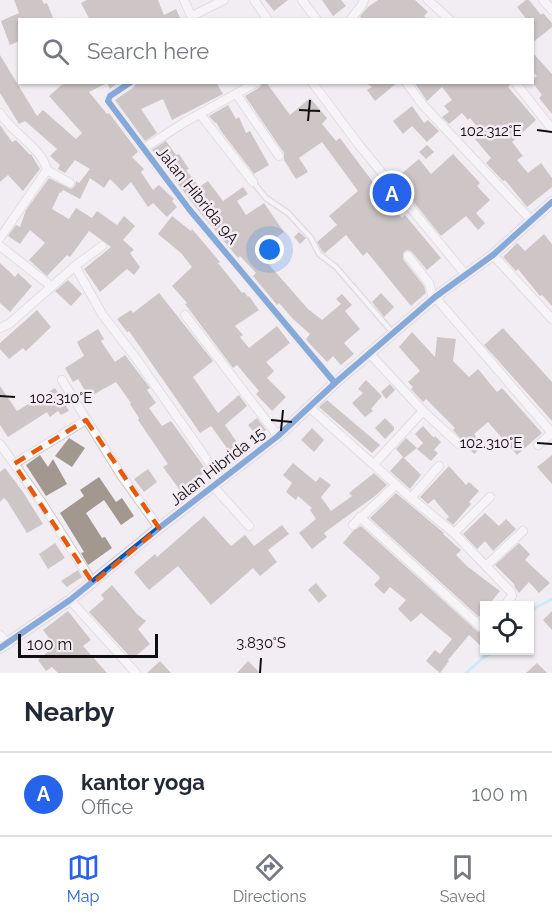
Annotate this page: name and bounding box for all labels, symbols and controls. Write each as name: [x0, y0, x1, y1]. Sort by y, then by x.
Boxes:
search box: [18, 18, 534, 84]
icon: search: [39, 35, 72, 68]
text: Search here: [87, 38, 209, 64]
text: 102.312°E: [460, 122, 522, 140]
street label: Jalan Hibrida 9A: [152, 143, 243, 248]
pin: A: [372, 170, 412, 216]
your location: [255, 235, 284, 264]
text: 102.310°E: [30, 389, 92, 407]
street label: Jalan Hibrida 15: [166, 423, 269, 509]
text: 102.310°E: [460, 434, 522, 452]
map controls: [480, 601, 534, 655]
button: locate: [480, 601, 534, 655]
scale bar: [18, 631, 158, 658]
text: 3.830°S: [236, 634, 286, 652]
text: 100 m: [27, 635, 72, 654]
text: Nearby: [24, 697, 114, 727]
text: kantor yoga: [81, 769, 205, 795]
text: A: [37, 782, 50, 806]
text: 100 m: [471, 782, 528, 806]
text: Office: [81, 795, 133, 819]
tab: Map: [67, 851, 100, 906]
tab: Directions: [233, 851, 307, 906]
tab: Saved: [440, 851, 485, 906]

